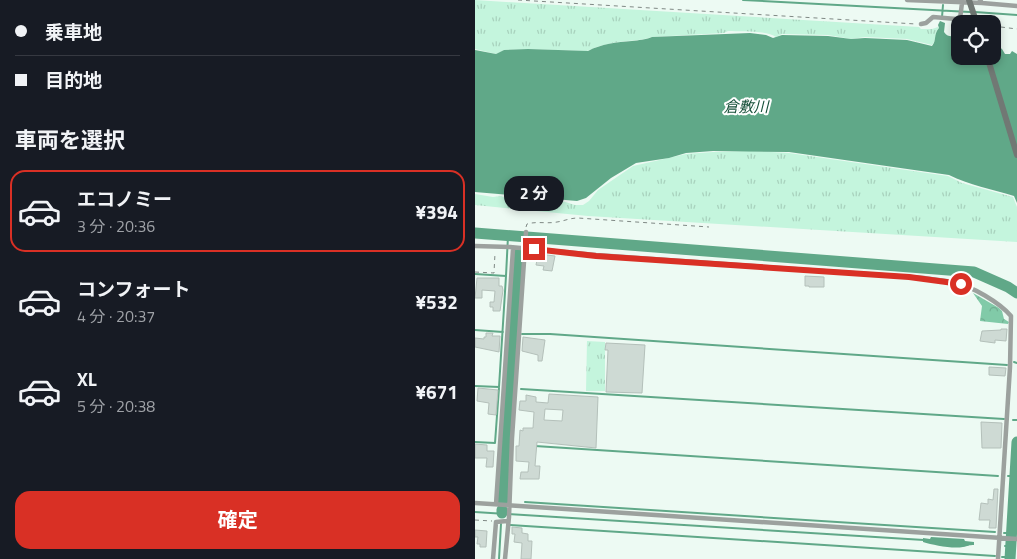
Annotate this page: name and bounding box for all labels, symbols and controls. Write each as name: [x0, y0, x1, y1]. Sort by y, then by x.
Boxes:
map controls: [951, 15, 1001, 65]
button: locate: [951, 15, 1001, 65]
text: 乗車地: [45, 17, 102, 46]
text: 目的地: [45, 65, 102, 94]
water label: 倉敷川: [723, 95, 770, 118]
text: 車両を選択: [15, 123, 125, 157]
callout: 2 分: [504, 176, 564, 212]
text: 2 分: [520, 181, 548, 205]
text: エコノミー: [77, 184, 172, 213]
icon: car: [17, 189, 62, 234]
text: ¥394: [415, 197, 458, 226]
text: 3 分 · 20:36: [77, 214, 155, 238]
route end: [523, 238, 545, 260]
route start: [950, 273, 972, 295]
text: コンフォート: [77, 274, 190, 303]
icon: car: [17, 279, 62, 324]
text: ¥532: [415, 287, 458, 316]
text: 4 分 · 20:37: [77, 304, 155, 328]
text: XL: [77, 364, 97, 393]
icon: car: [17, 369, 62, 414]
text: ¥671: [415, 377, 458, 406]
text: 5 分 · 20:38: [77, 394, 155, 418]
button: 確定: [15, 491, 460, 549]

